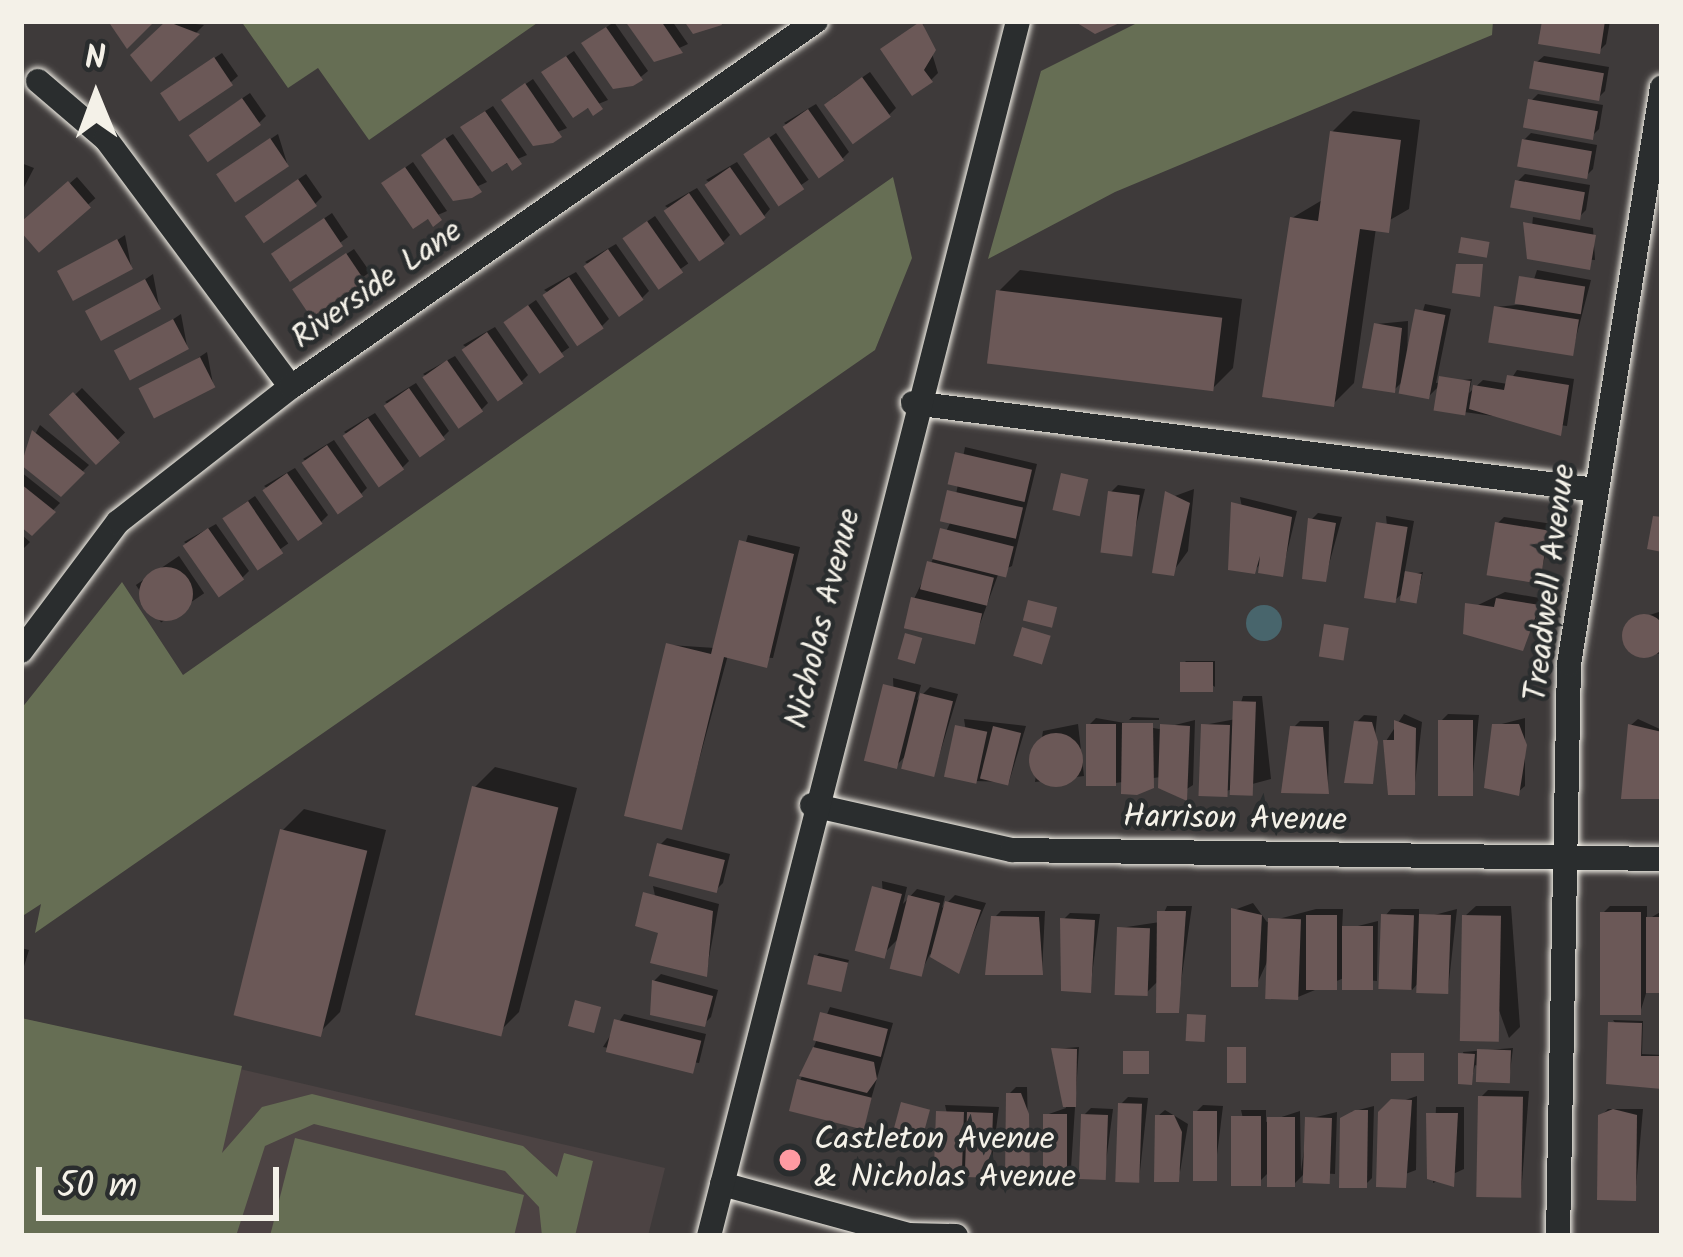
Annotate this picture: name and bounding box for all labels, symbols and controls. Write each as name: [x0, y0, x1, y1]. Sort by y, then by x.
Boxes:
text: N: [84, 33, 106, 86]
north arrow: [36, 36, 156, 156]
street label: Riverside Lane: [285, 213, 471, 359]
street label: Treadwell Avenue: [1518, 462, 1586, 704]
street label: Nicholas Avenue: [779, 505, 871, 733]
street label: Harrison Avenue: [1123, 798, 1347, 842]
place label: Castleton Avenue & Nicholas Avenue: [814, 1121, 1076, 1199]
scale bar: [42, 1143, 285, 1217]
marker: Castleton Avenue & Nicholas Avenue: [777, 1147, 803, 1173]
text: 50 m: [57, 1159, 137, 1216]

